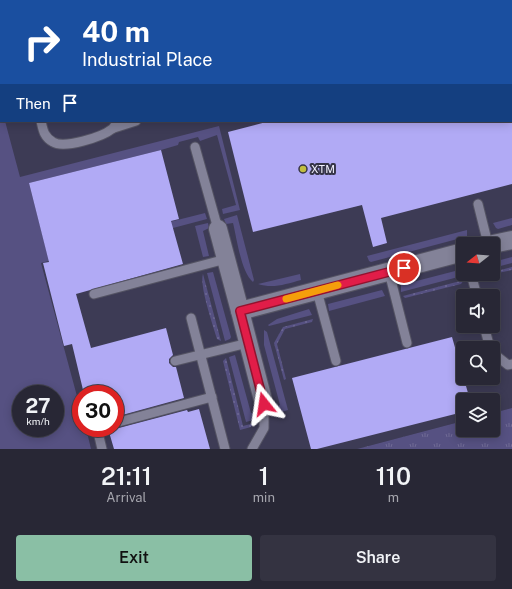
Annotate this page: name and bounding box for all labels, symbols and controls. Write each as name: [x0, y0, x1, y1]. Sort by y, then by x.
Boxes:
text: 40 m: [82, 15, 150, 48]
icon: right: [16, 16, 68, 68]
text: Industrial Place: [82, 49, 213, 70]
icon: arrive: [59, 92, 81, 114]
text: Then: [16, 95, 51, 112]
place label: XTM: [311, 163, 335, 175]
marker: XTM: [298, 164, 308, 174]
north arrow: [456, 237, 500, 281]
map controls: [456, 237, 500, 437]
pin: [387, 251, 421, 285]
icon: arrive: [393, 257, 415, 279]
button: sound: [456, 289, 500, 333]
button: search: [456, 341, 500, 385]
position arrow: [243, 383, 285, 425]
speed limit sign: 30: [72, 385, 124, 437]
button: layers: [456, 393, 500, 437]
text: 27: [25, 394, 51, 418]
text: km/h: [26, 415, 50, 427]
text: 21:11: [101, 462, 152, 490]
text: 1: [259, 462, 269, 490]
text: 110: [376, 462, 411, 490]
text: Arrival: [106, 490, 146, 505]
text: min: [253, 490, 275, 505]
text: m: [388, 490, 399, 505]
button: Exit: [16, 535, 252, 581]
button: Share: [260, 535, 496, 581]

